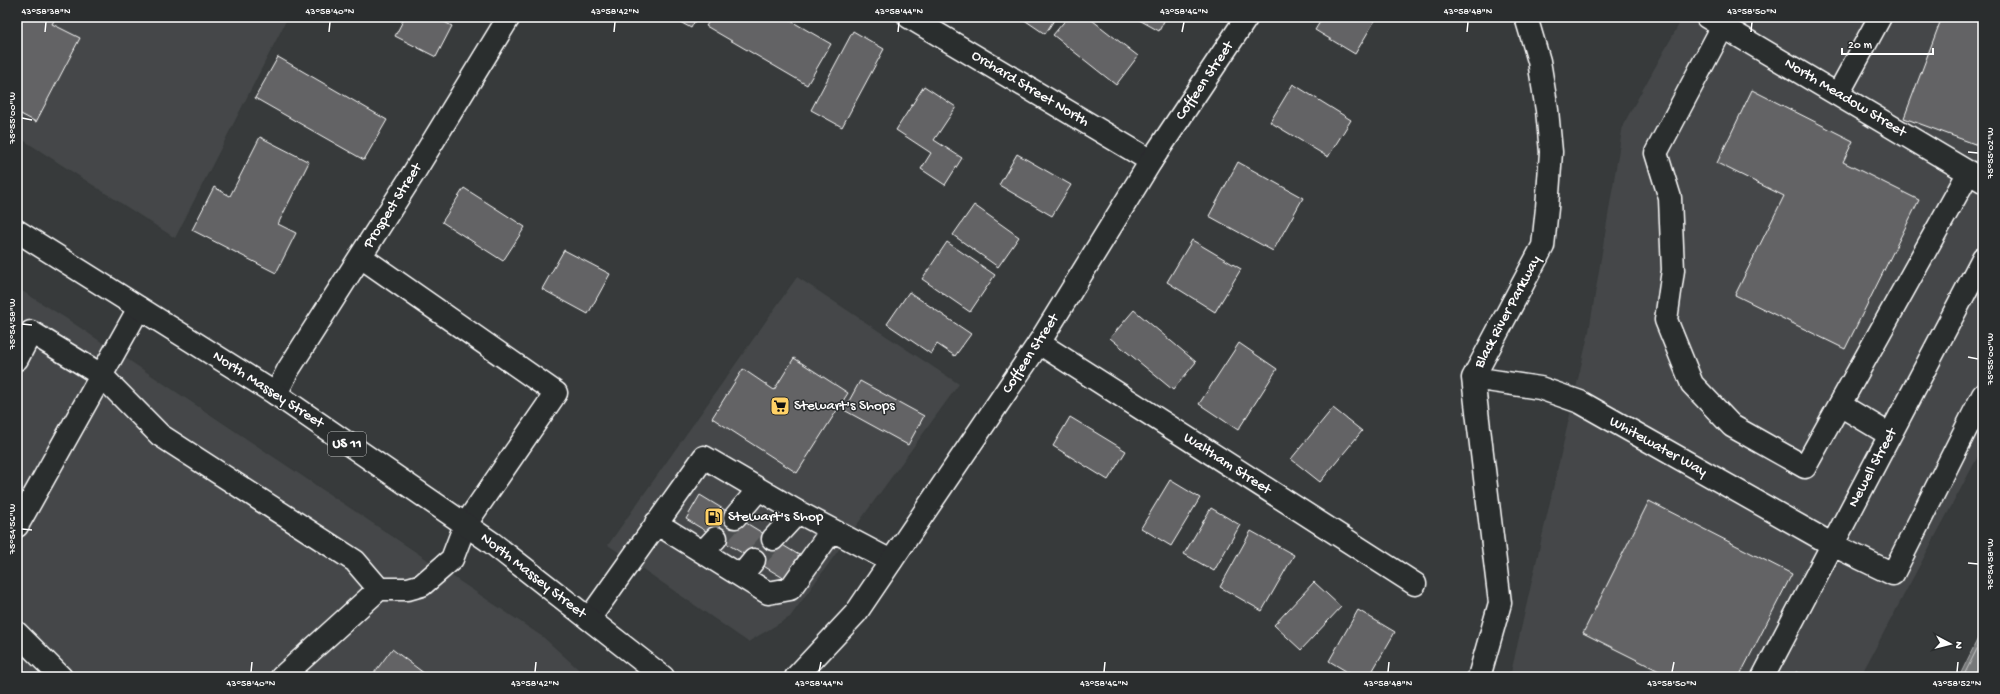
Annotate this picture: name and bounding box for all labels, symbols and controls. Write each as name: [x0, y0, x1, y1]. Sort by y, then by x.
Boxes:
text: 43°58'38"N: [21, 6, 71, 18]
text: 43°58'40"N: [306, 6, 355, 18]
text: 43°58'42"N: [591, 6, 639, 18]
text: 43°58'44"N: [875, 6, 923, 18]
text: 43°58'46"N: [1160, 6, 1209, 18]
text: 43°58'48"N: [1444, 6, 1493, 18]
text: 43°58'50"N: [1727, 6, 1777, 18]
scale bar: [1842, 30, 1933, 56]
street label: Coffeen Street: [1172, 37, 1239, 124]
text: 20 m: [1848, 39, 1873, 53]
street label: Orchard Street North: [968, 47, 1092, 131]
street label: North Meadow Street: [1781, 55, 1911, 142]
text: 75°55'00"W: [7, 91, 19, 145]
text: 75°55'02"W: [1985, 127, 1997, 180]
street label: Prospect Street: [359, 159, 427, 253]
street label: Black River Parkway: [1470, 252, 1546, 372]
text: 75°54'58"W: [7, 298, 19, 350]
street label: Coffeen Street: [999, 309, 1064, 397]
text: 75°55'00"W: [1985, 332, 1997, 386]
street label: North Massey Street: [209, 347, 329, 434]
supermarket icon: Stewart's Shops: [769, 395, 791, 417]
place label: Stewart's Shops: [794, 397, 895, 415]
street label: Whitewater Way: [1606, 413, 1711, 482]
street label: Newell Street: [1845, 424, 1902, 511]
street label: Waltham Street: [1180, 429, 1276, 500]
road number: US 11: [328, 432, 366, 456]
text: 75°54'56"W: [7, 503, 19, 555]
fuel station icon: Stewart's Shop: [703, 506, 725, 528]
place label: Stewart's Shop: [728, 508, 824, 526]
street label: North Massey Street: [477, 529, 591, 624]
text: 75°54'58"W: [1985, 538, 1997, 590]
north arrow: [1930, 624, 1970, 664]
text: N: [1952, 641, 1964, 649]
text: 43°58'40"N: [227, 678, 276, 690]
text: 43°58'42"N: [511, 678, 559, 690]
text: 43°58'44"N: [795, 678, 843, 690]
text: 43°58'46"N: [1080, 678, 1129, 690]
text: 43°58'48"N: [1364, 678, 1413, 690]
text: 43°58'50"N: [1647, 678, 1697, 690]
text: 43°58'52"N: [1933, 678, 1982, 690]

